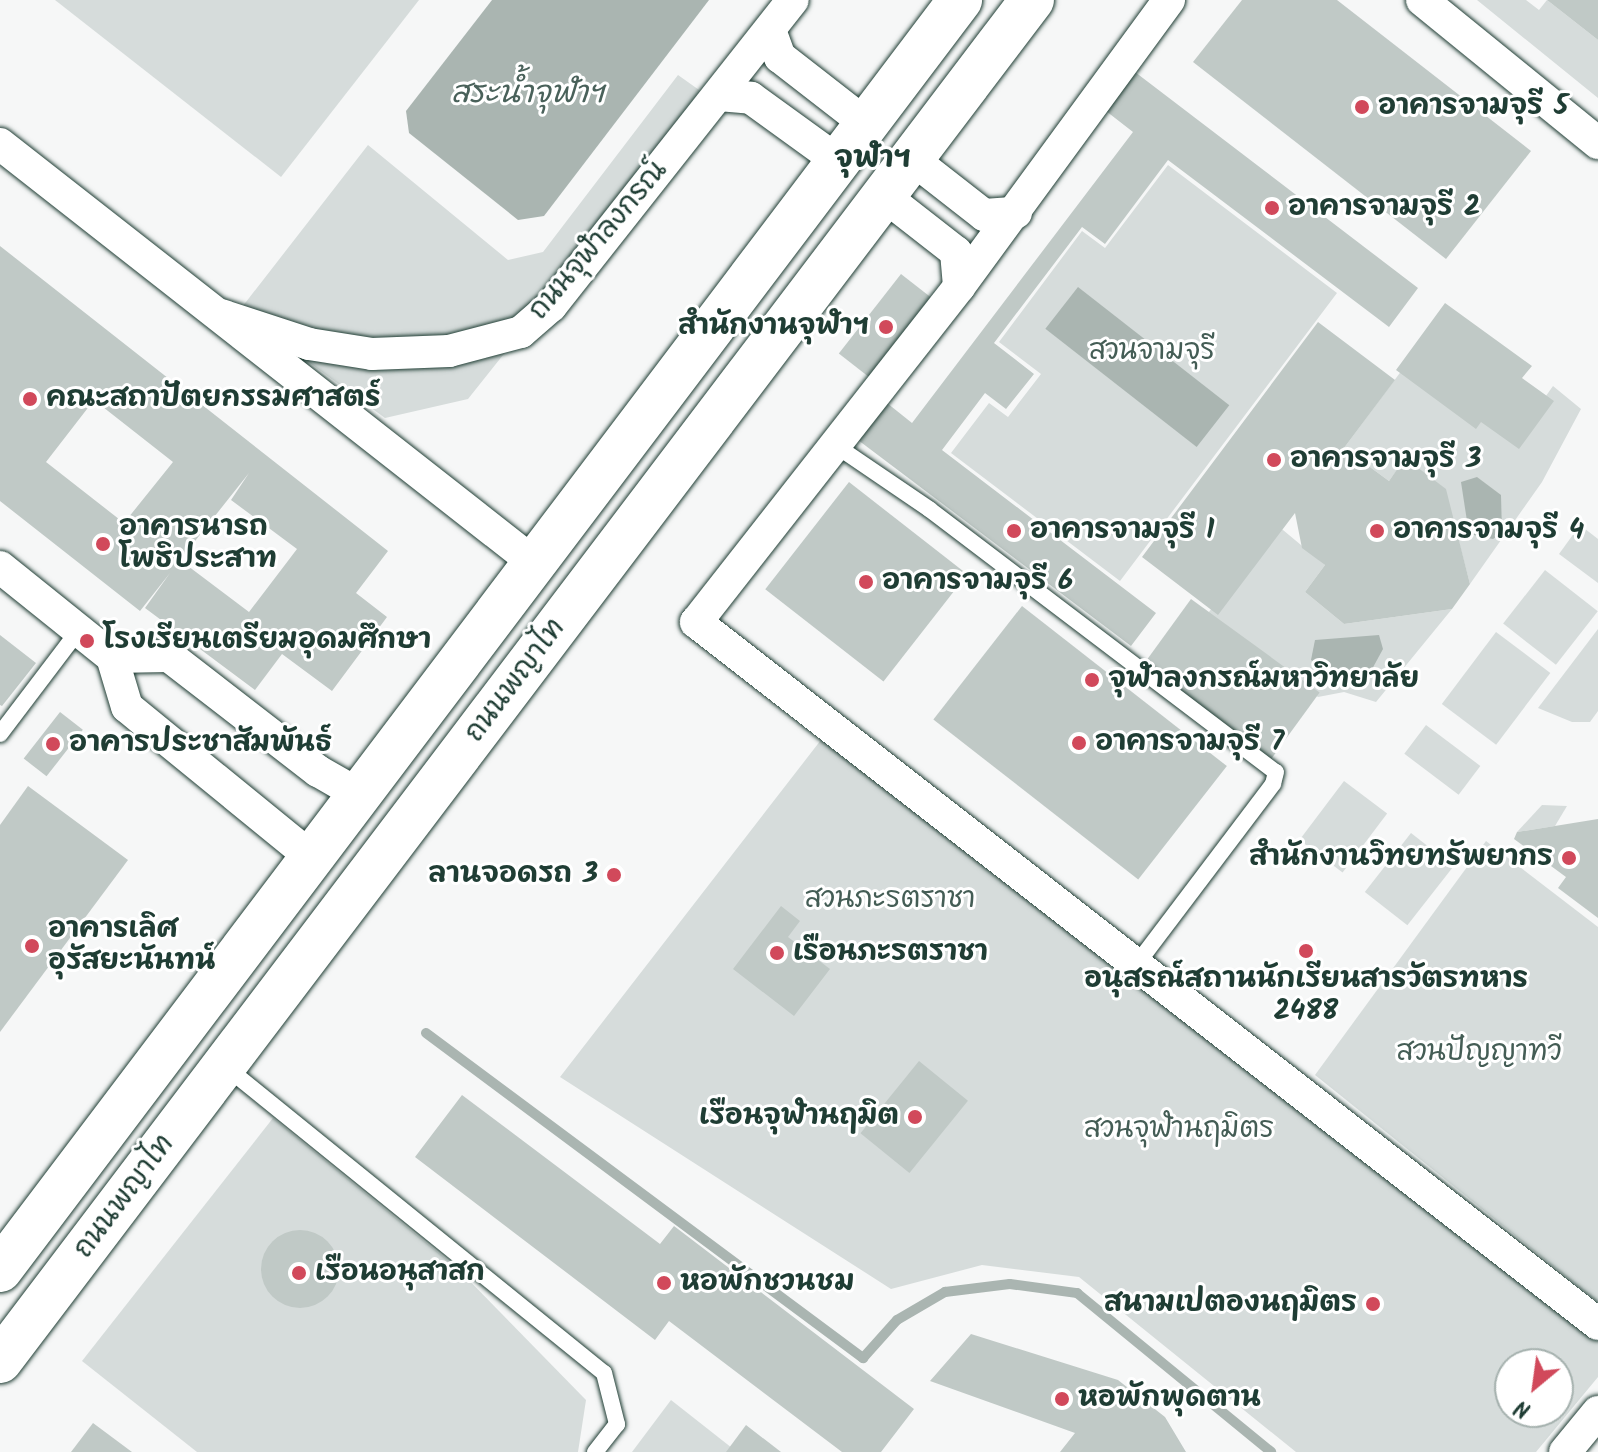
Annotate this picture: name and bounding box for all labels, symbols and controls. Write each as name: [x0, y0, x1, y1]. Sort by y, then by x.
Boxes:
water label: สระน้ำจุฬาฯ: [451, 76, 605, 112]
place label: อาคารจามจุรี 5: [1378, 90, 1568, 124]
marker: อาคารจามจุรี 5: [1353, 98, 1371, 116]
district label: จุฬาฯ: [834, 141, 912, 177]
street label: ถนนจุฬาลงกรณ์: [523, 155, 675, 327]
place label: อาคารจามจุรี 2: [1288, 191, 1480, 225]
marker: อาคารจามจุรี 2: [1263, 199, 1281, 217]
place label: สำนักงานจุฬาฯ: [678, 310, 870, 344]
marker: สำนักงานจุฬาฯ: [877, 318, 895, 336]
park label: สวนจามจุรี: [1089, 335, 1215, 369]
place label: คณะสถาปัตยกรรมศาสตร์: [46, 382, 380, 416]
marker: คณะสถาปัตยกรรมศาสตร์: [21, 390, 39, 408]
place label: อาคารจามจุรี 3: [1290, 443, 1481, 477]
marker: อาคารจามจุรี 3: [1265, 451, 1283, 469]
place label: อาคารนารถ โพธิประสาท: [119, 511, 277, 577]
place label: อาคารจามจุรี 1: [1030, 514, 1214, 548]
place label: อาคารจามจุรี 4: [1393, 514, 1584, 548]
marker: อาคารจามจุรี 1: [1005, 522, 1023, 540]
marker: อาคารจามจุรี 4: [1368, 522, 1386, 540]
marker: อาคารนารถ โพธิประสาท: [94, 535, 112, 553]
place label: อาคารจามจุรี 6: [882, 565, 1073, 599]
marker: อาคารจามจุรี 6: [857, 573, 875, 591]
street label: ถนนพญาไท: [459, 613, 573, 749]
place label: โรงเรียนเตรียมอุดมศึกษา: [103, 624, 431, 658]
marker: โรงเรียนเตรียมอุดมศึกษา: [78, 632, 96, 650]
place label: จุฬาลงกรณ์มหาวิทยาลัย: [1108, 663, 1419, 697]
marker: จุฬาลงกรณ์มหาวิทยาลัย: [1083, 671, 1101, 689]
place label: อาคารจามจุรี 7: [1095, 726, 1284, 760]
place label: อาคารประชาสัมพันธ์: [69, 727, 332, 761]
marker: อาคารจามจุรี 7: [1070, 734, 1088, 752]
marker: อาคารประชาสัมพันธ์: [44, 735, 62, 753]
place label: สำนักงานวิทยทรัพยากร: [1249, 841, 1553, 875]
marker: สำนักงานวิทยทรัพยากร: [1560, 849, 1578, 867]
place label: ลานจอดรถ 3: [428, 858, 598, 892]
marker: ลานจอดรถ 3: [605, 866, 623, 884]
park label: สวนภะรตราชา: [805, 883, 975, 917]
place label: อาคารเลิศ อุรัสยะนันทน์: [48, 913, 215, 979]
place label: เรือนภะรตราชา: [793, 936, 988, 970]
marker: อาคารเลิศ อุรัสยะนันทน์: [23, 937, 41, 955]
marker: อนุสรณ์สถานนักเรียนสารวัตรทหาร 2488: [1297, 942, 1315, 960]
marker: เรือนภะรตราชา: [768, 944, 786, 962]
place label: อนุสรณ์สถานนักเรียนสารวัตรทหาร 2488: [1084, 963, 1528, 1029]
park label: สวนปัญญาทวี: [1396, 1036, 1562, 1070]
place label: เรือนจุฬานฤมิต: [699, 1100, 899, 1134]
marker: เรือนจุฬานฤมิต: [906, 1108, 924, 1126]
park label: สวนจุฬานฤมิตร: [1084, 1113, 1274, 1147]
street label: ถนนพญาไท: [68, 1129, 182, 1265]
place label: เรือนอนุสาสก: [315, 1256, 485, 1290]
marker: เรือนอนุสาสก: [290, 1264, 308, 1282]
place label: หอพักชวนชม: [680, 1266, 854, 1300]
marker: หอพักชวนชม: [655, 1274, 673, 1292]
place label: สนามเปตองนฤมิตร: [1104, 1287, 1357, 1321]
marker: สนามเปตองนฤมิตร: [1364, 1295, 1382, 1313]
north arrow: [1494, 1348, 1574, 1428]
place label: หอพักพุดตาน: [1078, 1382, 1261, 1416]
text: N: [1509, 1389, 1538, 1426]
marker: หอพักพุดตาน: [1053, 1390, 1071, 1408]

